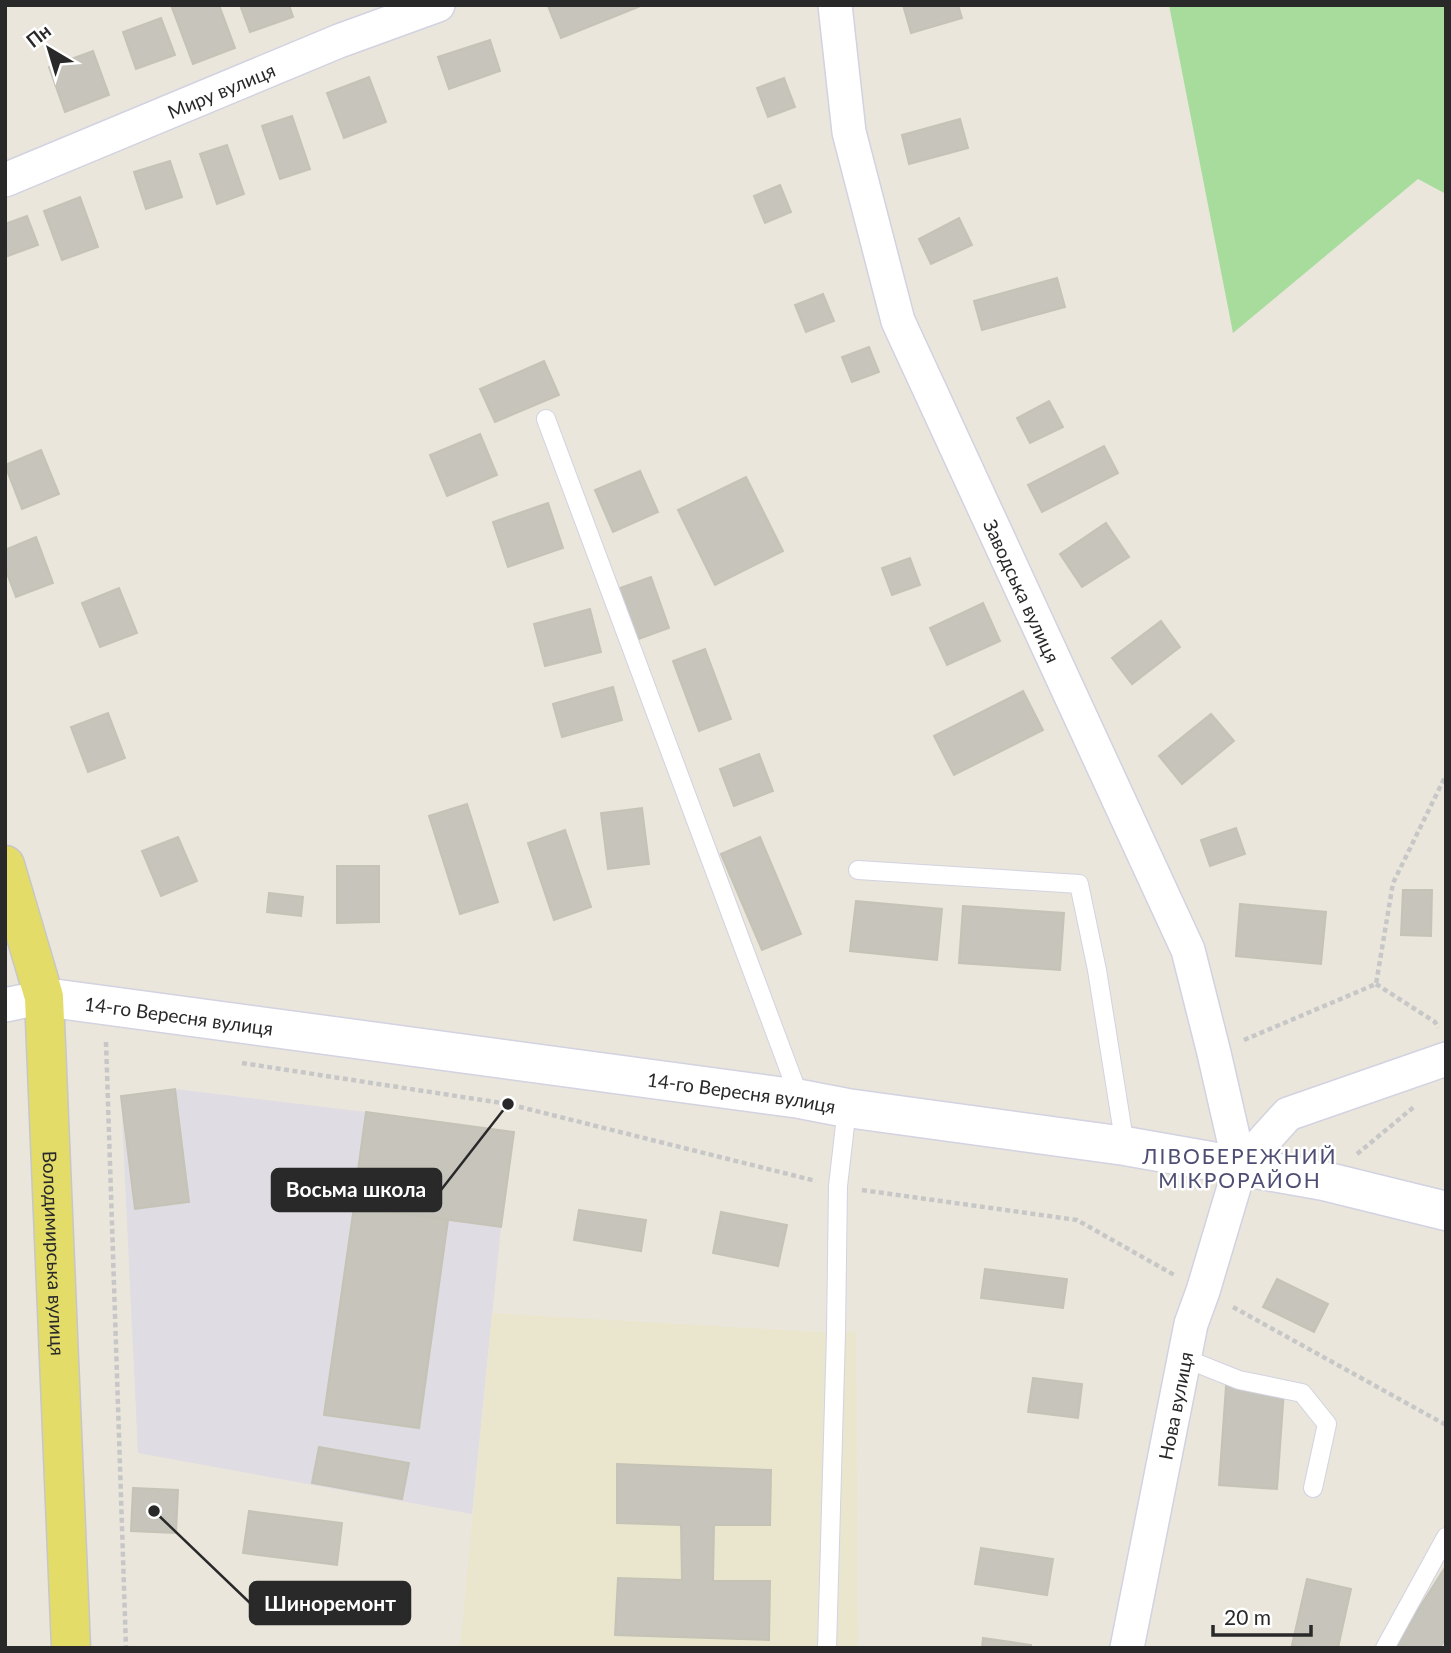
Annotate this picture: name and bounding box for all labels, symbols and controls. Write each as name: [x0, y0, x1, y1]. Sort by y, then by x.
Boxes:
north arrow: [14, 14, 84, 84]
text: Пн: [21, 19, 55, 52]
street label: Миру вулиця: [164, 57, 278, 123]
street label: Заводська вулиця: [979, 515, 1065, 666]
street label: 14-го Вересня вулиця: [83, 991, 275, 1039]
street label: 14-го Вересня вулиця: [646, 1067, 838, 1117]
district label: ЛІВОБЕРЕЖНИЙ МІКРОРАЙОН: [1141, 1143, 1338, 1192]
street label: Володимирська вулиця: [39, 1150, 70, 1356]
callout: Восьма школа: [272, 1169, 441, 1211]
text: Восьма школа: [286, 1176, 426, 1201]
street label: Нова вулиця: [1153, 1350, 1197, 1462]
callout: Шиноремонт: [250, 1582, 410, 1624]
text: Шиноремонт: [264, 1590, 396, 1615]
scale bar: [1213, 1594, 1311, 1638]
text: 20 m: [1224, 1604, 1271, 1629]

